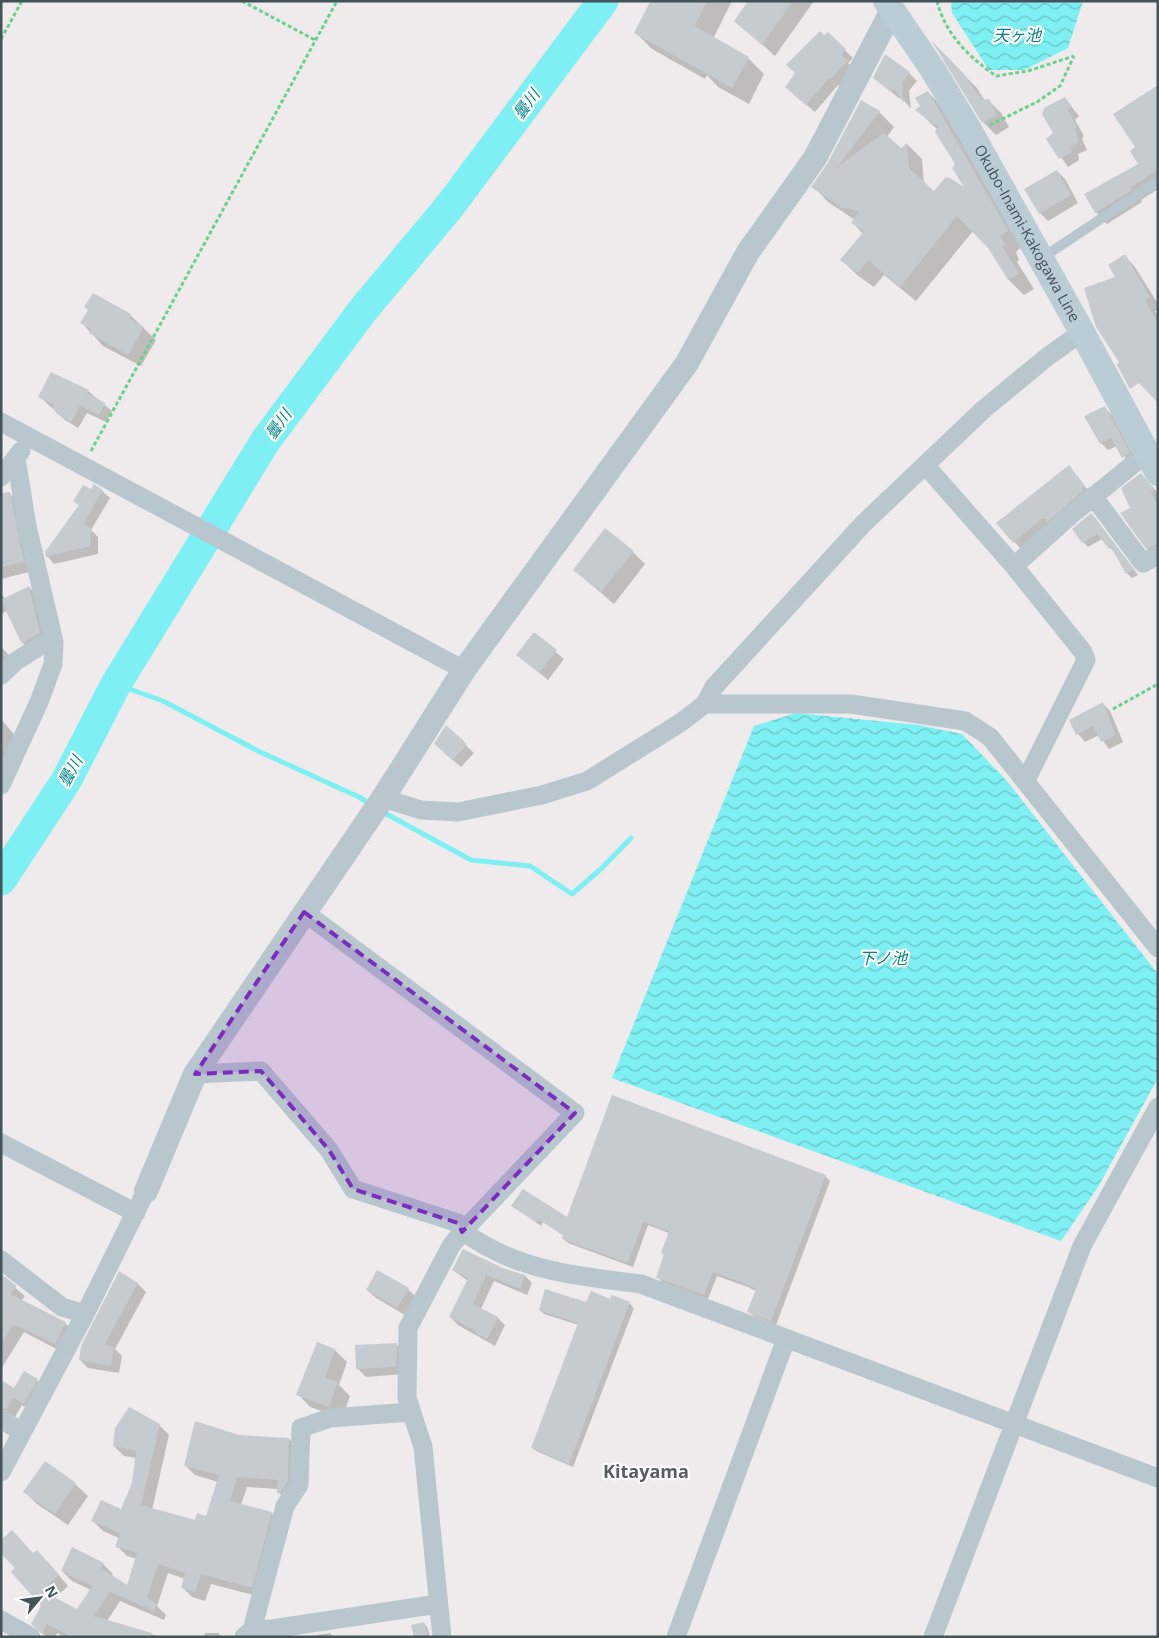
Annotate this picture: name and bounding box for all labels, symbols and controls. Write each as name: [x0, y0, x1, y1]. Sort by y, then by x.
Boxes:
water label: 天ヶ池: [993, 24, 1043, 46]
water label: 曇川: [508, 83, 546, 123]
street label: Okubo-Inami-Kakogawa Line: [970, 141, 1085, 325]
water label: 曇川: [260, 403, 297, 443]
water label: 曇川: [53, 750, 88, 790]
water label: 下ノ池: [859, 947, 909, 969]
district label: Kitayama: [603, 1459, 689, 1483]
north arrow: [15, 1573, 65, 1623]
text: N: [41, 1582, 63, 1601]

